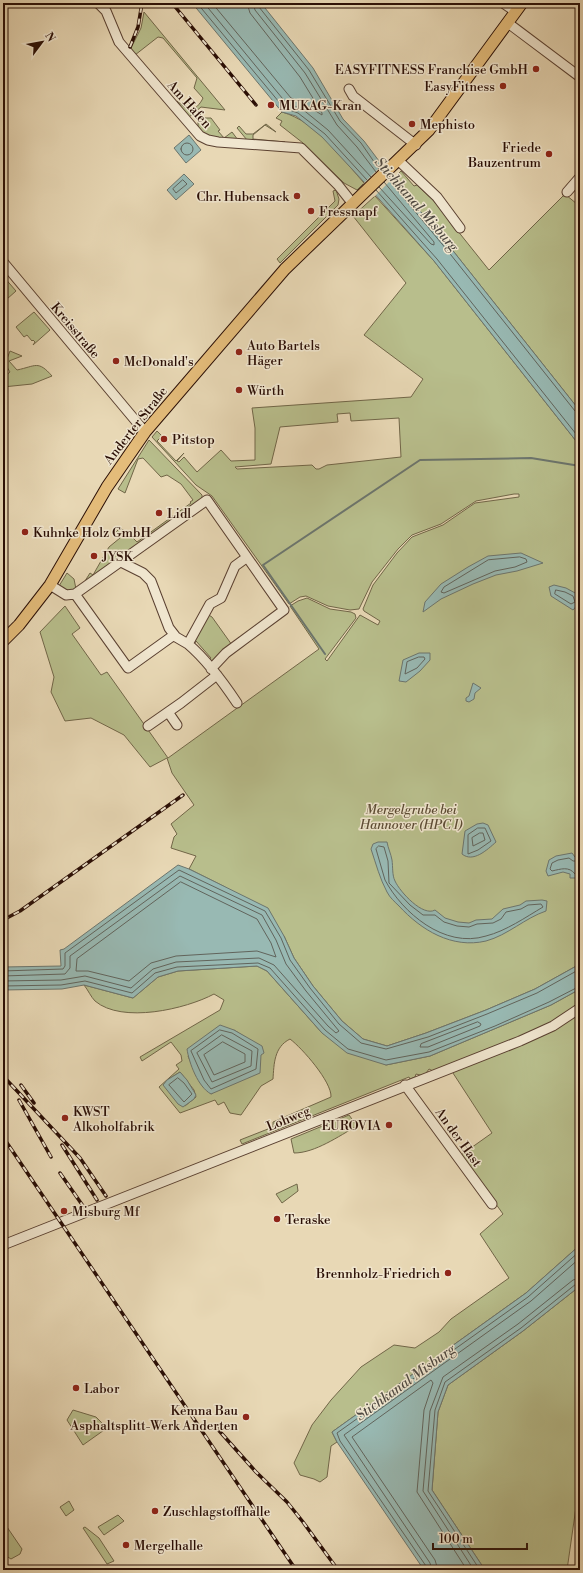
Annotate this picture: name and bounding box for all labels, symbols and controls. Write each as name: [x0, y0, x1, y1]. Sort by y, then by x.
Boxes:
north arrow: [22, 22, 62, 62]
text: N: [41, 30, 58, 45]
place label: EASYFITNESS Franchise GmbH: [335, 62, 529, 78]
marker: EASYFITNESS Franchise GmbH: [531, 64, 541, 74]
street label: Am Hafen: [163, 77, 215, 132]
place label: EasyFitness: [424, 79, 495, 95]
marker: EasyFitness: [498, 81, 508, 91]
place label: MUKAG-Kran: [279, 98, 362, 114]
marker: MUKAG-Kran: [266, 100, 276, 110]
place label: Mephisto: [420, 117, 475, 133]
marker: Mephisto: [407, 119, 417, 129]
place label: Friede Bauzentrum: [467, 140, 542, 171]
marker: Friede Bauzentrum: [544, 149, 554, 159]
water label: Stichkanal Misburg: [370, 154, 463, 256]
place label: Chr. Hubensack: [196, 189, 290, 205]
marker: Chr. Hubensack: [292, 191, 302, 201]
place label: Fressnapf: [319, 204, 379, 220]
marker: Fressnapf: [306, 206, 316, 216]
street label: Kreisstraße: [47, 299, 103, 362]
place label: Auto Bartels Häger: [246, 338, 320, 369]
marker: Auto Bartels Häger: [234, 347, 244, 357]
place label: McDonald's: [124, 354, 194, 370]
marker: McDonald's: [111, 356, 121, 366]
street label: Anderter Straße: [100, 383, 171, 468]
place label: Würth: [246, 383, 285, 399]
marker: Würth: [234, 385, 244, 395]
place label: Pitstop: [172, 432, 215, 448]
marker: Pitstop: [159, 434, 169, 444]
place label: Lidl: [167, 506, 191, 522]
marker: Lidl: [154, 508, 164, 518]
place label: Kuhnke Holz GmbH: [33, 525, 151, 541]
marker: Kuhnke Holz GmbH: [20, 527, 30, 537]
place label: JYSK: [101, 549, 134, 565]
marker: JYSK: [89, 551, 99, 561]
park label: Mergelgrube bei Hannover (HPC I): [359, 802, 463, 833]
street label: Lohweg: [264, 1103, 313, 1135]
place label: KWST Alkoholfabrik: [72, 1104, 155, 1135]
street label: An der Hast: [431, 1104, 485, 1171]
marker: KWST Alkoholfabrik: [60, 1113, 70, 1123]
place label: EUROVIA: [322, 1118, 382, 1134]
marker: EUROVIA: [384, 1120, 394, 1130]
place label: Misburg Mf: [72, 1204, 141, 1220]
marker: Misburg Mf: [59, 1206, 69, 1216]
place label: Teraske: [285, 1212, 331, 1228]
marker: Teraske: [272, 1214, 282, 1224]
place label: Brennholz-Friedrich: [315, 1266, 440, 1282]
marker: Brennholz-Friedrich: [443, 1268, 453, 1278]
water label: Stichkanal Misburg: [352, 1340, 460, 1425]
place label: Labor: [84, 1381, 120, 1397]
marker: Labor: [71, 1383, 81, 1393]
place label: Kemna Bau Asphaltsplitt-Werk Anderten: [69, 1403, 239, 1434]
marker: Kemna Bau Asphaltsplitt-Werk Anderten: [241, 1412, 251, 1422]
place label: Zuschlagstoffhalle: [163, 1504, 271, 1520]
marker: Zuschlagstoffhalle: [150, 1506, 160, 1516]
scale bar: [433, 1525, 527, 1551]
text: 100 m: [439, 1532, 473, 1547]
place label: Mergelhalle: [134, 1538, 204, 1554]
marker: Mergelhalle: [121, 1540, 131, 1550]

